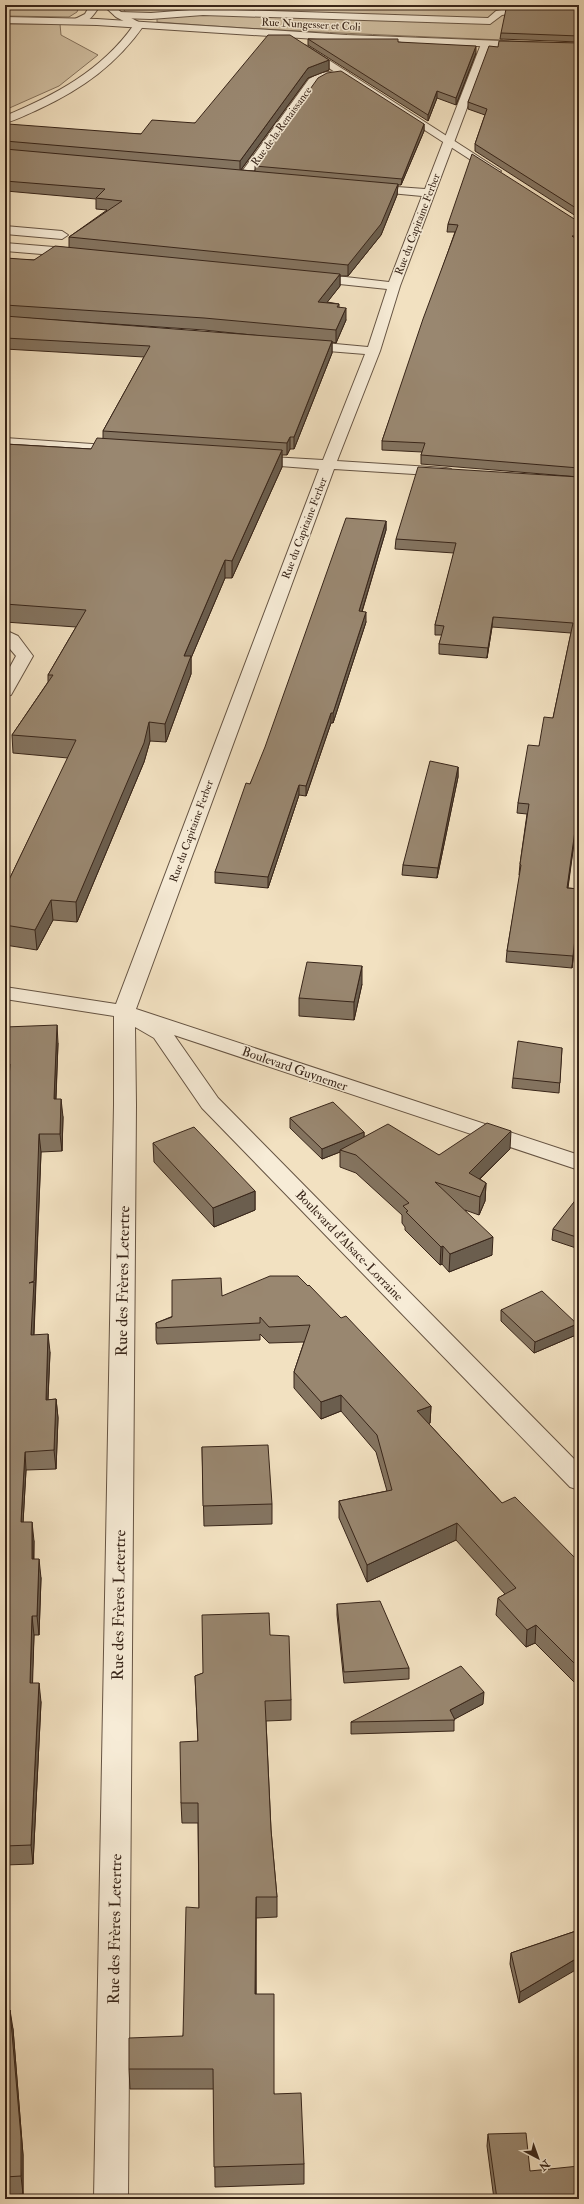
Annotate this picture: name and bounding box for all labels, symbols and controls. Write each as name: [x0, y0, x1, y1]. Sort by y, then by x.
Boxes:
street label: Rue Nungesser et Coli: [261, 15, 361, 34]
street label: Rue de la Renaissance: [248, 84, 315, 168]
street label: Rue du Capitaine Ferber: [392, 171, 444, 277]
street label: Rue du Capitaine Ferber: [279, 475, 331, 581]
street label: Rue du Capitaine Ferber: [167, 777, 217, 884]
street label: Boulevard Guynemer: [239, 1043, 350, 1096]
street label: Boulevard d'Alsace-Lorraine: [292, 1187, 407, 1305]
street label: Rue des Frères Letertre: [112, 1205, 134, 1357]
street label: Rue des Frères Letertre: [108, 1529, 130, 1681]
street label: Rue des Frères Letertre: [104, 1853, 126, 2005]
north arrow: [518, 2138, 558, 2178]
text: N: [535, 2156, 553, 2174]

